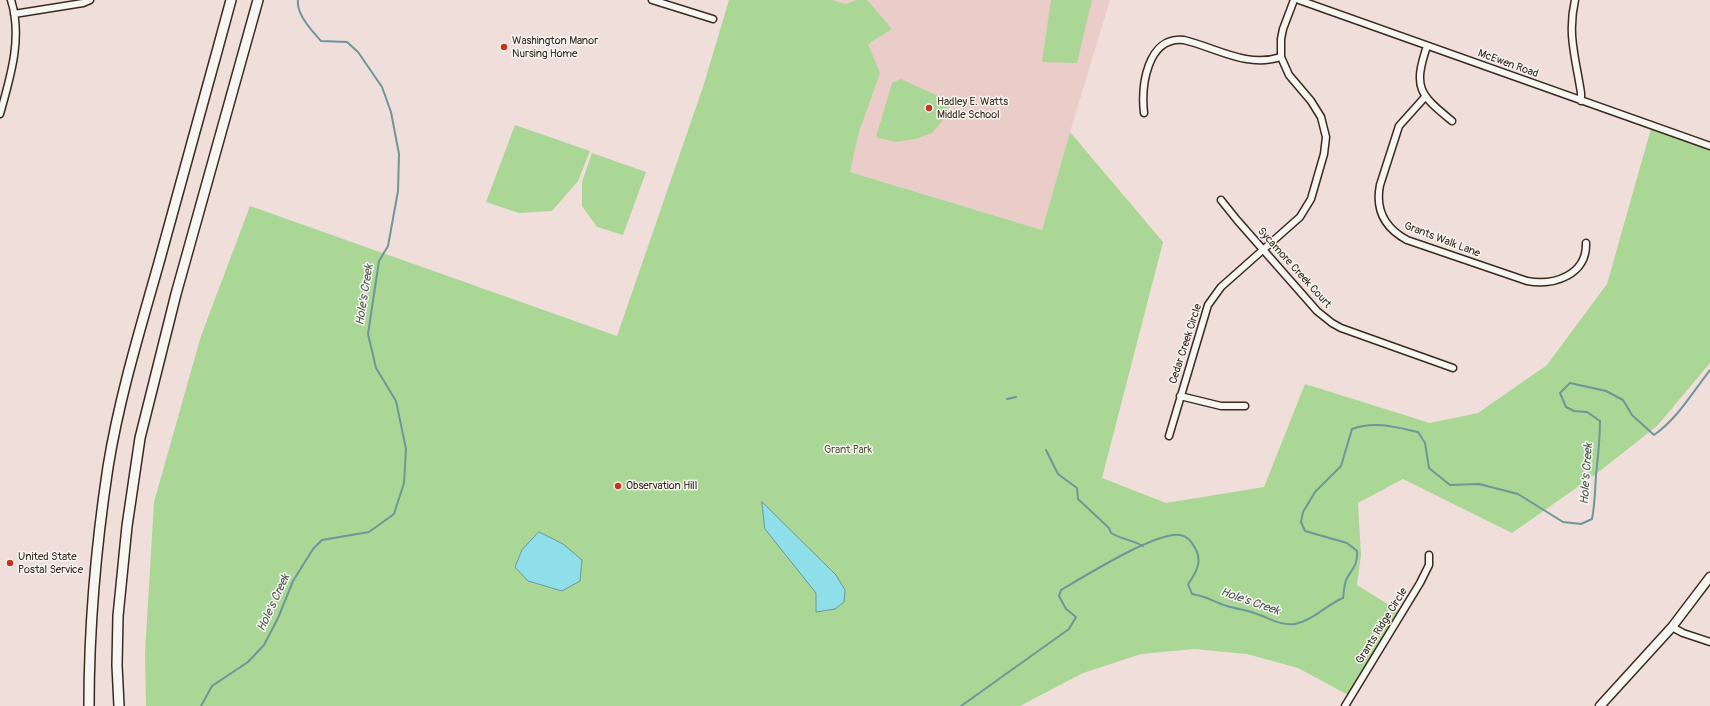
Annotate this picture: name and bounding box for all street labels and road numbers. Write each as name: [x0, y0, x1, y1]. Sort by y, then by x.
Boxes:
street label: McEwen Road: [1476, 47, 1540, 81]
street label: Grants Walk Lane: [1402, 219, 1482, 261]
street label: Sycamore Creek Court: [1254, 225, 1334, 311]
street label: Cedar Creek Circle: [1167, 302, 1205, 386]
street label: Grants Ridge Circle: [1353, 586, 1411, 666]

